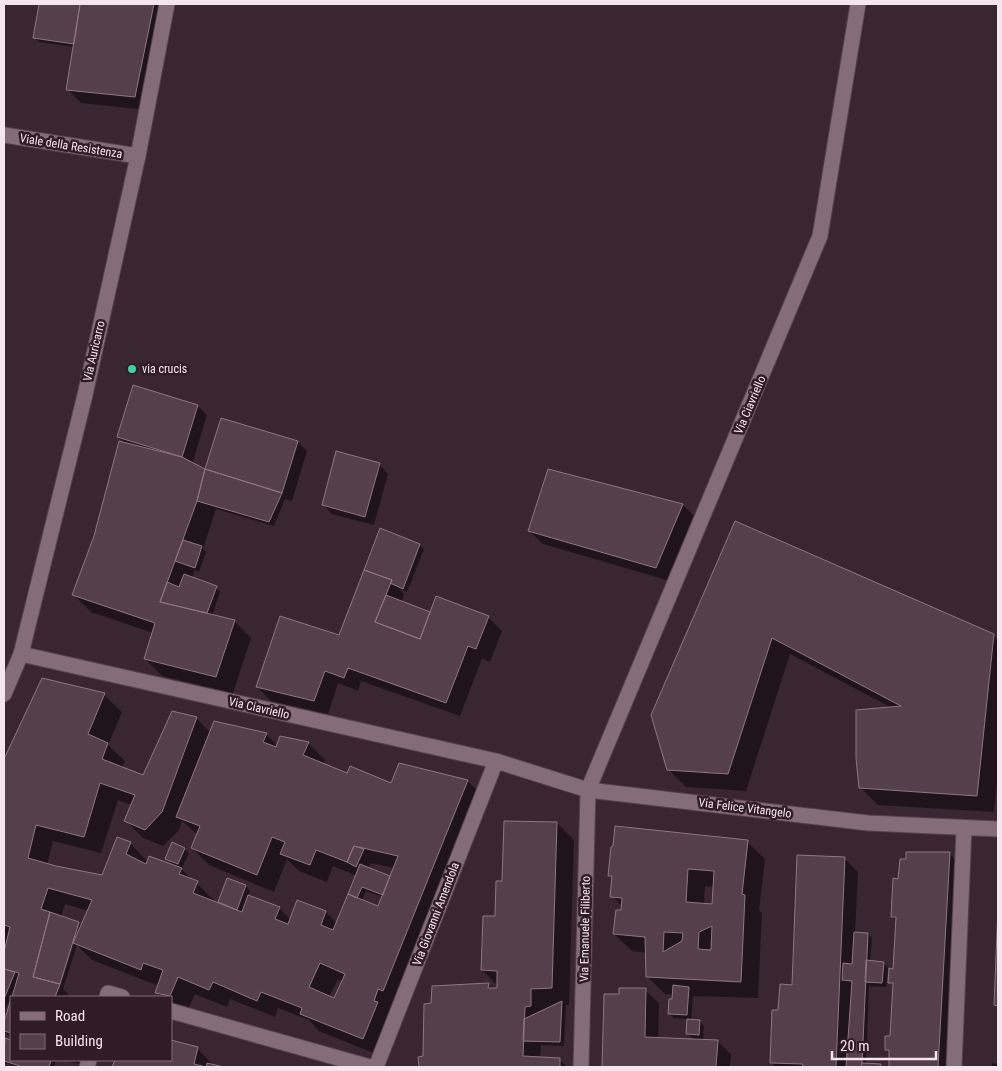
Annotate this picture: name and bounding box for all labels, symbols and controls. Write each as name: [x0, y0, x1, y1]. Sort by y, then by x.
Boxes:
street label: Viale della Resistenza: [19, 131, 124, 161]
street label: Via Auricarro: [80, 319, 108, 383]
place label: via crucis: [142, 362, 187, 376]
marker: via crucis: [126, 363, 138, 375]
street label: Via Ciavriello: [731, 374, 769, 436]
street label: Via Ciavriello: [227, 694, 291, 722]
street label: Via Felice Vitangelo: [698, 795, 792, 821]
street label: Via Giovanni Amendola: [410, 860, 462, 968]
street label: Via Emanuele Filiberto: [577, 876, 593, 982]
legend: [10, 996, 172, 1061]
text: Road: [55, 1007, 85, 1025]
scale bar: [832, 1028, 936, 1060]
text: Building: [55, 1032, 103, 1050]
text: 20 m: [840, 1037, 870, 1055]

